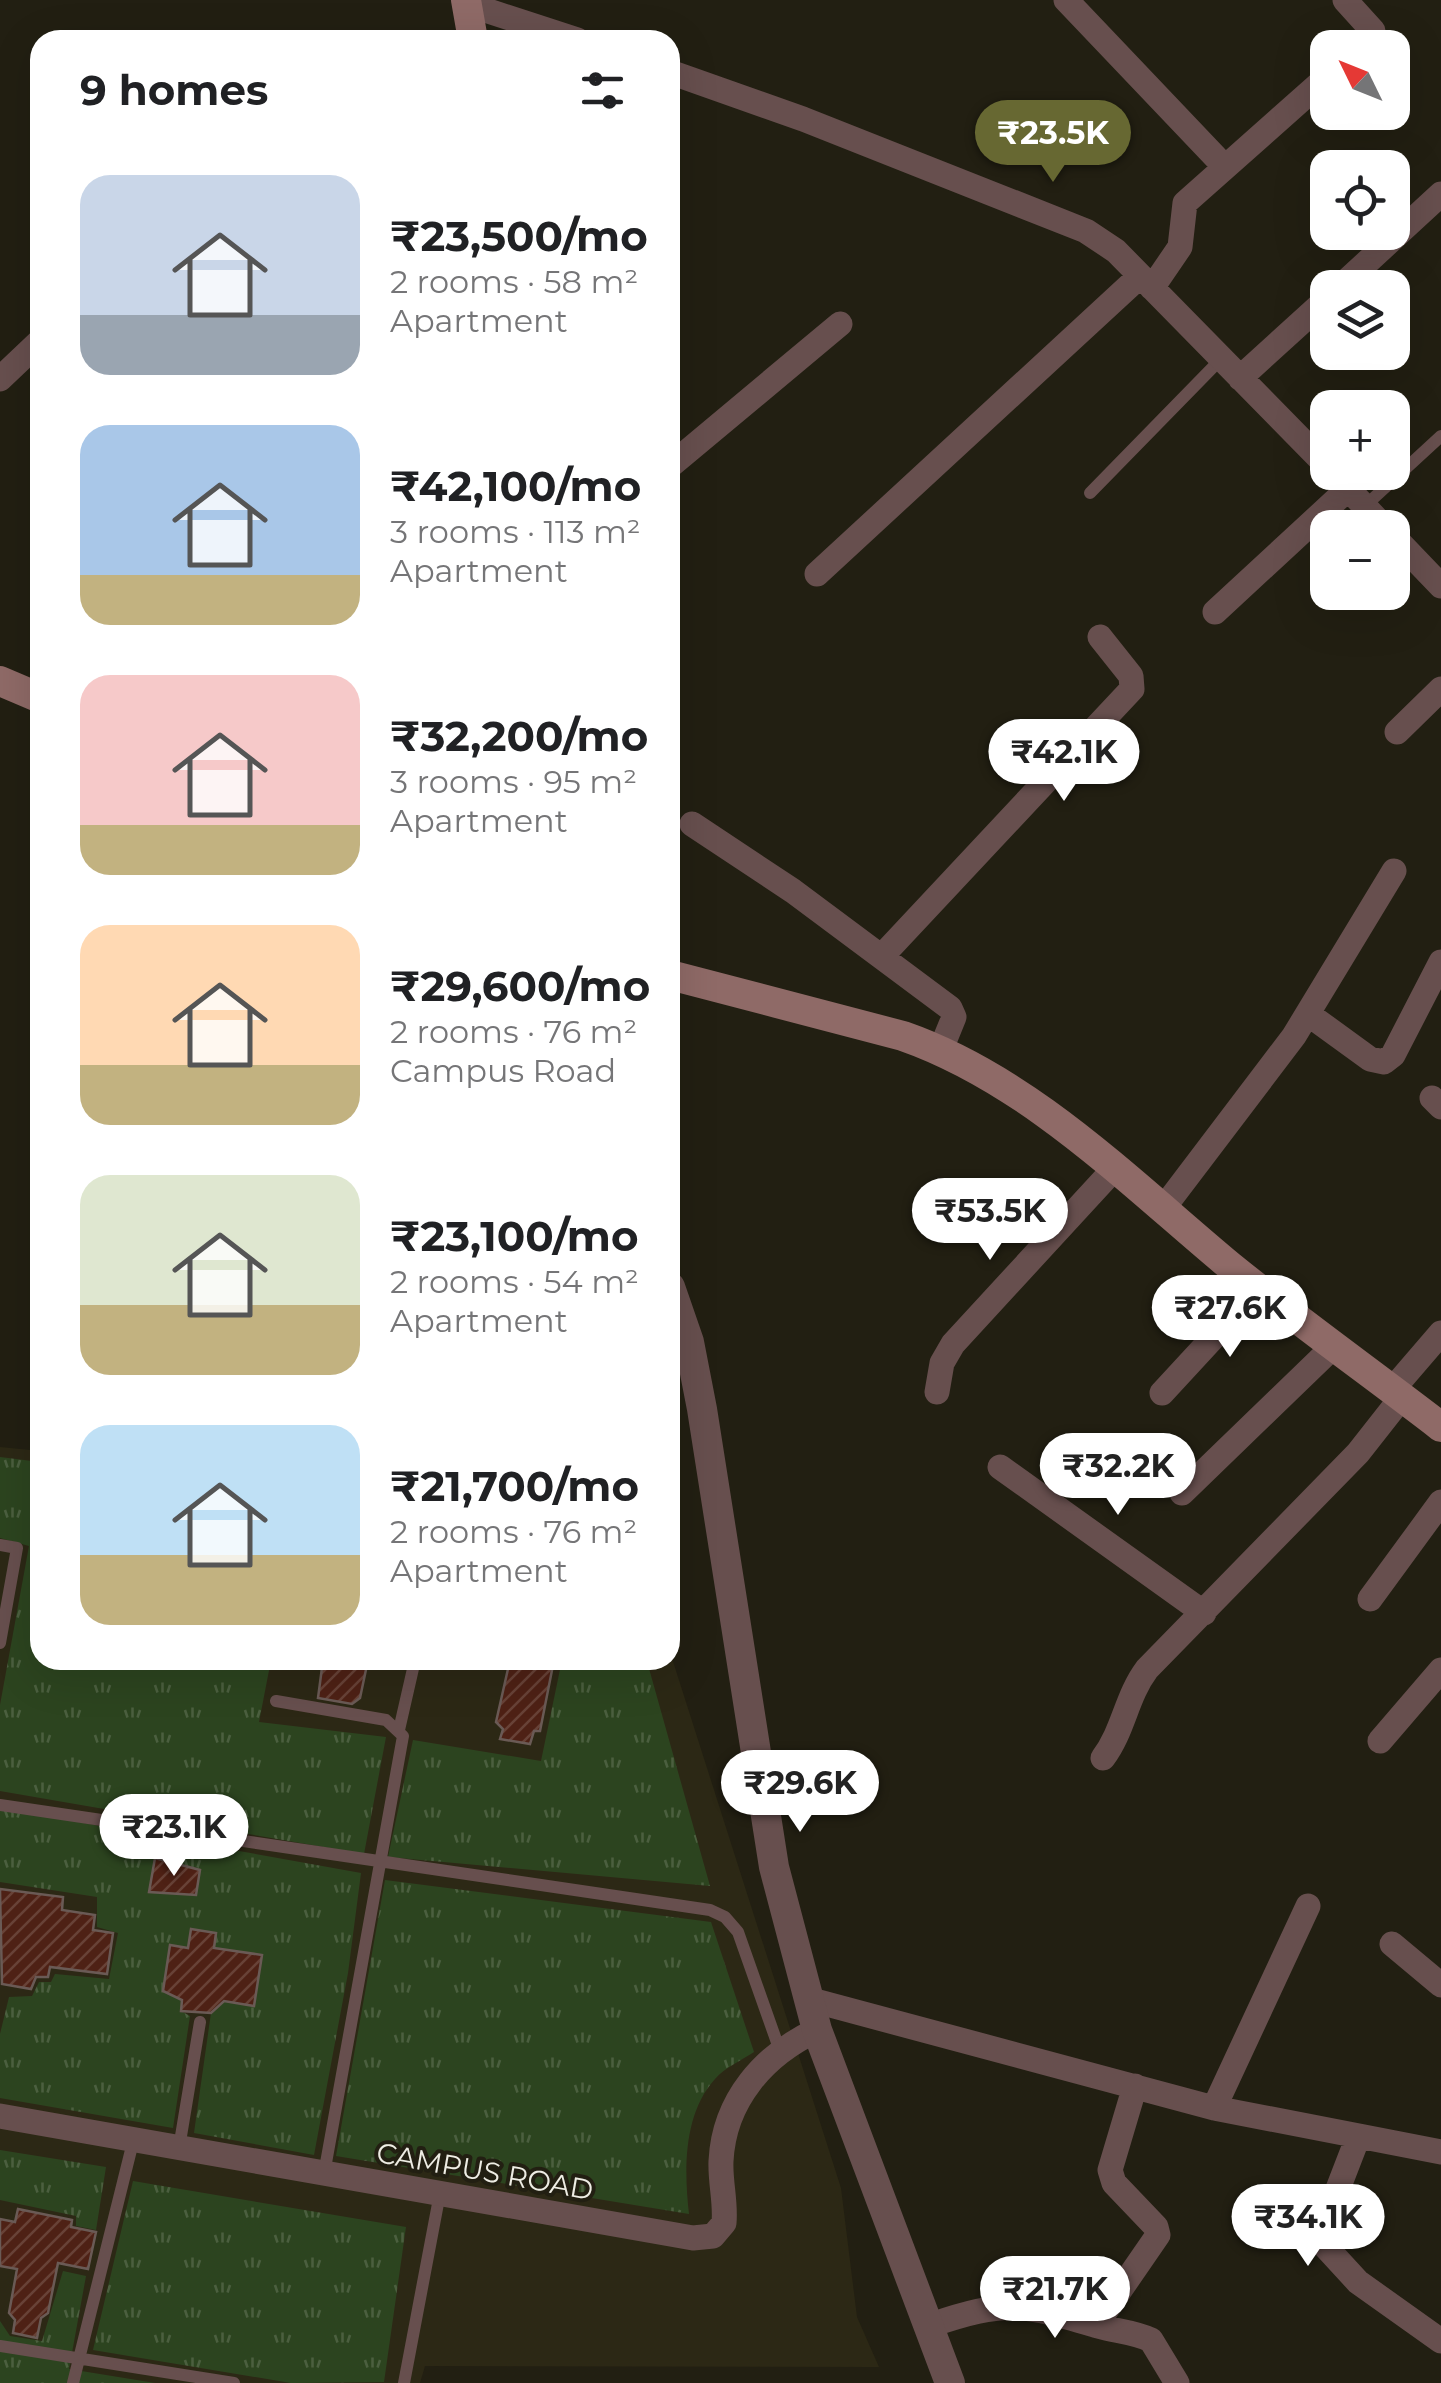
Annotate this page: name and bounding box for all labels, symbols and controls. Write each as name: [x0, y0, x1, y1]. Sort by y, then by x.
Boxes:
north arrow: [1310, 30, 1410, 130]
map controls: [1310, 30, 1410, 610]
icon: filters: [575, 63, 630, 118]
text: 9 homes: [80, 64, 268, 116]
pin: ₹23.5K: [972, 100, 1134, 185]
text: ₹23.5K: [997, 113, 1109, 152]
button: locate: [1310, 150, 1410, 250]
text: ₹23,500/mo: [390, 210, 648, 262]
icon: home: [160, 215, 280, 335]
text: 2 rooms · 58 m²: [390, 262, 638, 301]
button: layers: [1310, 270, 1410, 370]
text: Apartment: [390, 301, 568, 340]
button: +: [1310, 390, 1410, 490]
text: ₹42,100/mo: [390, 460, 641, 512]
icon: home: [160, 465, 280, 585]
button: −: [1310, 510, 1410, 610]
text: 3 rooms · 113 m²: [390, 512, 641, 551]
text: Apartment: [390, 551, 568, 590]
text: ₹32,200/mo: [390, 710, 648, 762]
icon: home: [160, 715, 280, 835]
pin: ₹42.1K: [983, 719, 1145, 804]
text: ₹42.1K: [1010, 732, 1118, 771]
text: 3 rooms · 95 m²: [390, 762, 637, 801]
text: Apartment: [390, 801, 568, 840]
text: ₹29,600/mo: [390, 960, 650, 1012]
icon: home: [160, 965, 280, 1085]
text: 2 rooms · 76 m²: [390, 1012, 637, 1051]
text: Campus Road: [390, 1051, 616, 1090]
pin: ₹53.5K: [909, 1178, 1071, 1263]
text: ₹53.5K: [934, 1191, 1046, 1230]
text: ₹23,100/mo: [390, 1210, 639, 1262]
icon: home: [160, 1215, 280, 1335]
text: 2 rooms · 54 m²: [390, 1262, 639, 1301]
pin: ₹27.6K: [1149, 1275, 1311, 1360]
text: ₹27.6K: [1174, 1288, 1286, 1327]
text: Apartment: [390, 1301, 568, 1340]
pin: ₹32.2K: [1037, 1433, 1199, 1518]
text: ₹32.2K: [1062, 1446, 1174, 1485]
text: ₹21,700/mo: [390, 1460, 639, 1512]
icon: home: [160, 1465, 280, 1585]
text: 2 rooms · 76 m²: [390, 1512, 637, 1551]
text: Apartment: [390, 1551, 568, 1590]
pin: ₹29.6K: [719, 1750, 881, 1835]
text: ₹29.6K: [743, 1763, 857, 1802]
pin: ₹23.1K: [93, 1794, 255, 1879]
text: ₹23.1K: [121, 1807, 227, 1846]
street label: CAMPUS ROAD: [374, 2135, 596, 2207]
pin: ₹34.1K: [1227, 2184, 1389, 2269]
text: ₹34.1K: [1254, 2197, 1362, 2236]
pin: ₹21.7K: [974, 2256, 1136, 2341]
text: ₹21.7K: [1002, 2269, 1108, 2308]

